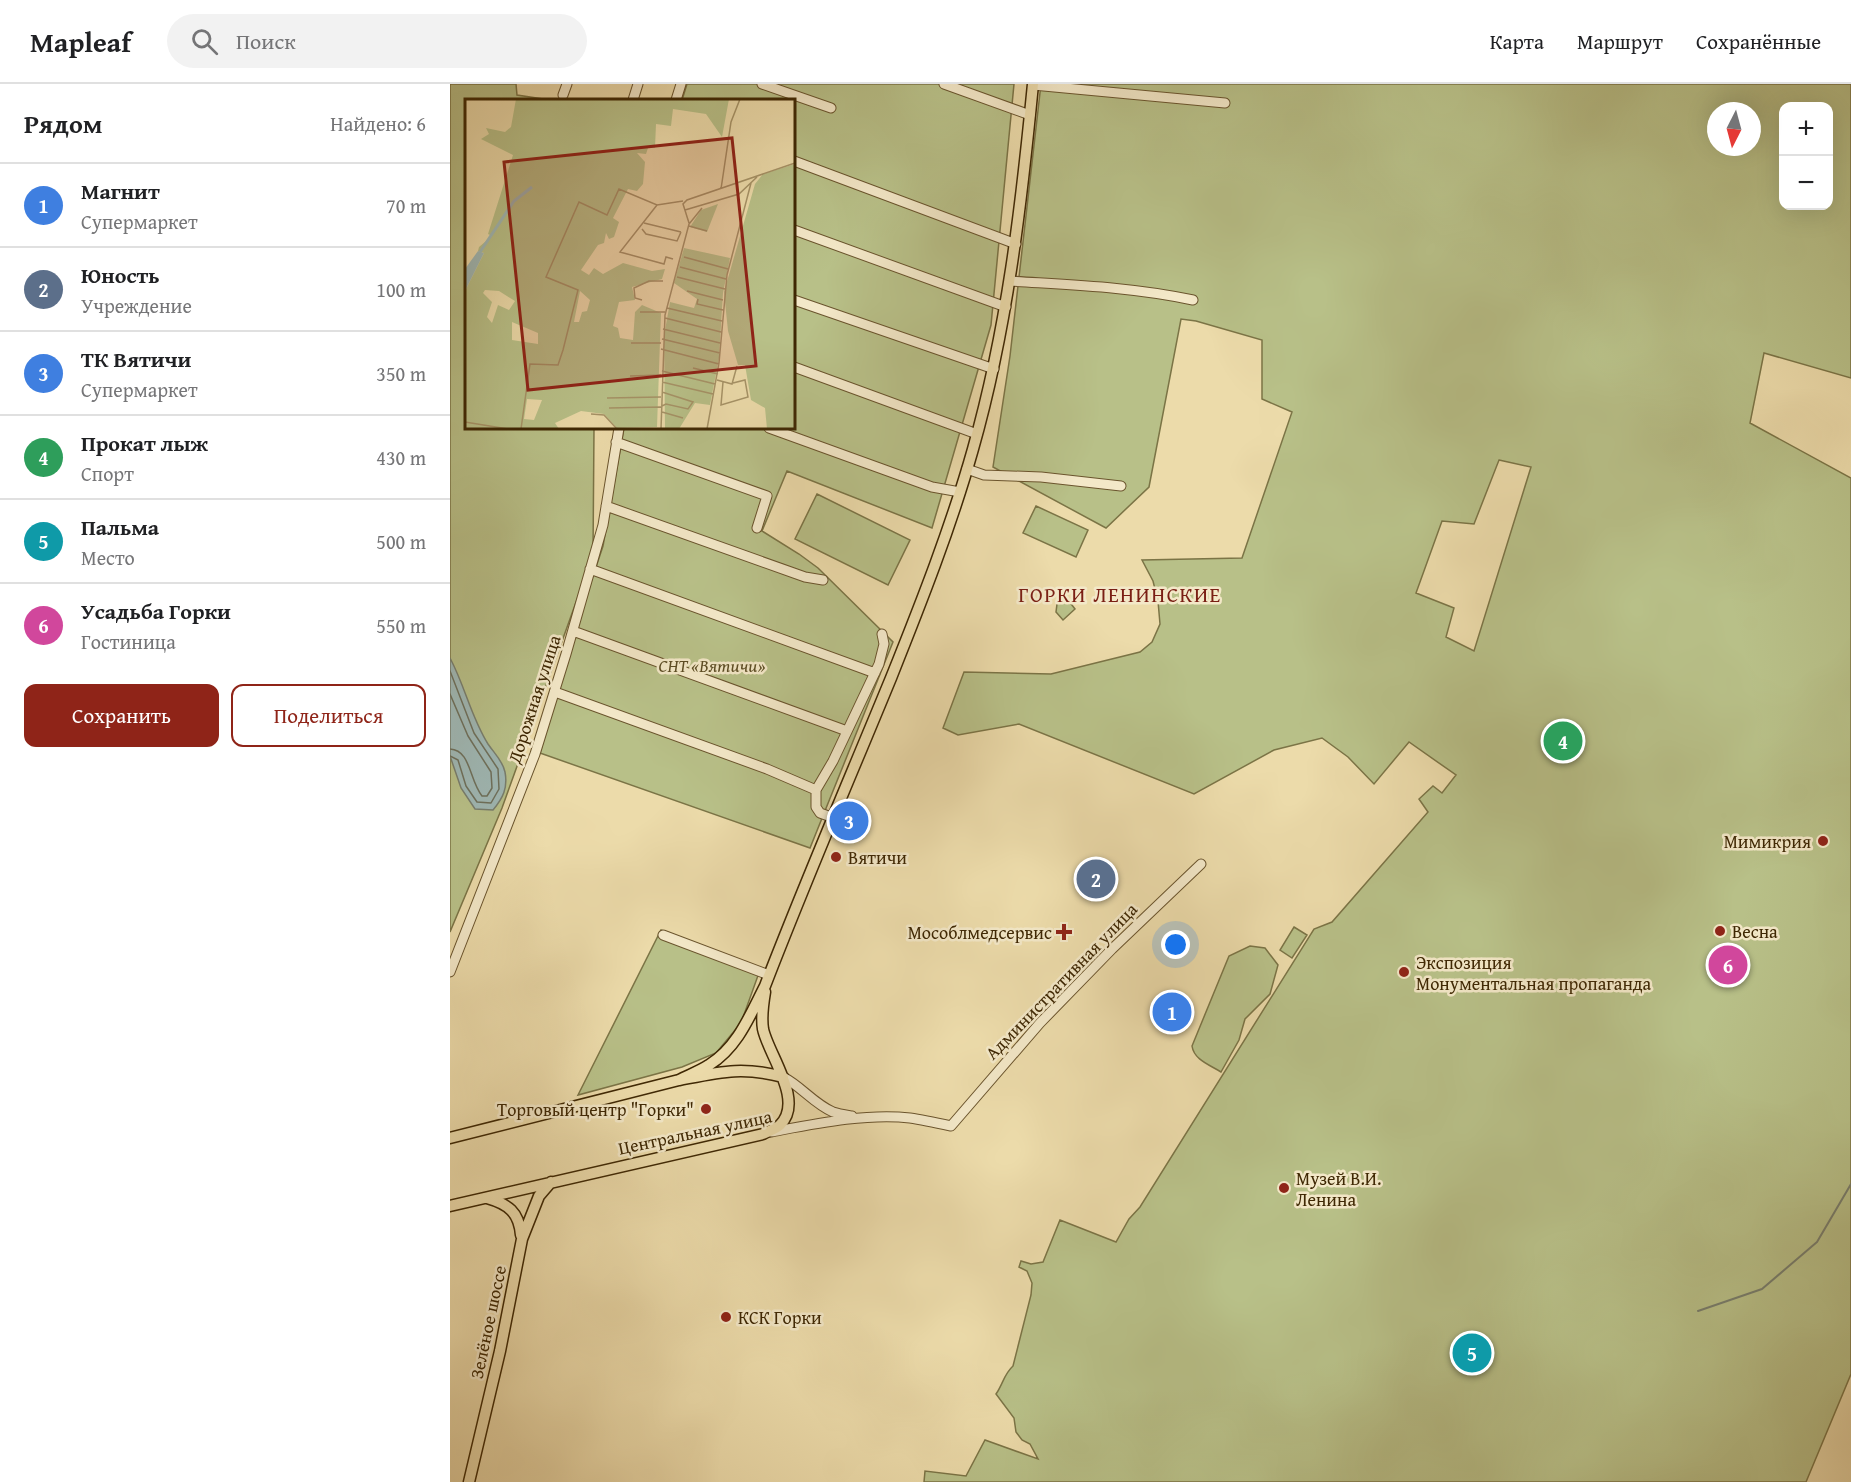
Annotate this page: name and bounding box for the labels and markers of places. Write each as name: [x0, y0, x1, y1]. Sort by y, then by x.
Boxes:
pin: 4: [1544, 718, 1582, 764]
pin: 3: [830, 798, 868, 844]
place label: Мимикрия: [1724, 828, 1811, 855]
marker: Мимикрия: [1816, 834, 1830, 848]
place label: Вятичи: [848, 844, 907, 871]
marker: Вятичи: [829, 850, 843, 864]
pin: 2: [1076, 856, 1116, 902]
place label: Весна: [1732, 918, 1778, 945]
place label: Мособлмедсервис: [908, 919, 1052, 946]
marker: Весна: [1713, 924, 1727, 938]
marker: Мособлмедсервис: [1057, 925, 1071, 939]
pin: 6: [1708, 942, 1748, 988]
place label: Экспозиция Монументальная пропаганда: [1416, 949, 1652, 997]
marker: Экспозиция Монументальная пропаганда: [1397, 965, 1411, 979]
pin: 1: [1152, 990, 1192, 1034]
place label: Торговый центр "Горки": [497, 1096, 694, 1123]
marker: Торговый центр "Горки": [699, 1102, 713, 1116]
place label: Музей В.И. Ленина: [1296, 1165, 1381, 1213]
marker: Музей В.И. Ленина: [1277, 1181, 1291, 1195]
place label: КСК Горки: [738, 1304, 822, 1331]
marker: КСК Горки: [719, 1310, 733, 1324]
pin: 5: [1452, 1330, 1492, 1376]

